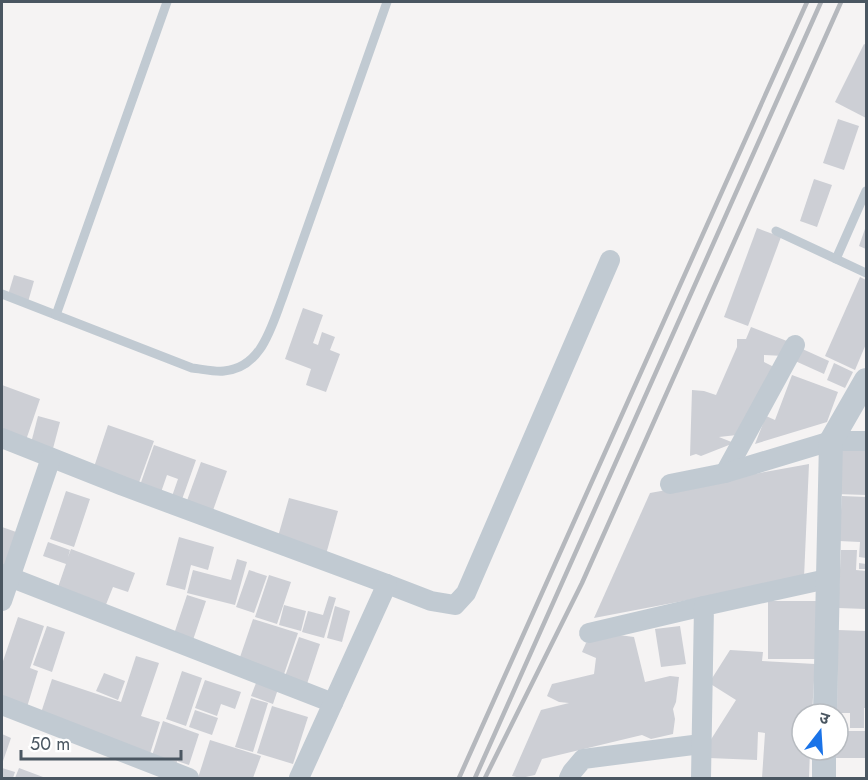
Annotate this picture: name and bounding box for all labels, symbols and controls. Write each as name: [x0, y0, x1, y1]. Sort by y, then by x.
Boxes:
north arrow: [790, 702, 850, 762]
text: उ: [816, 706, 833, 731]
scale bar: [21, 723, 182, 761]
text: 50 m: [30, 731, 70, 757]

